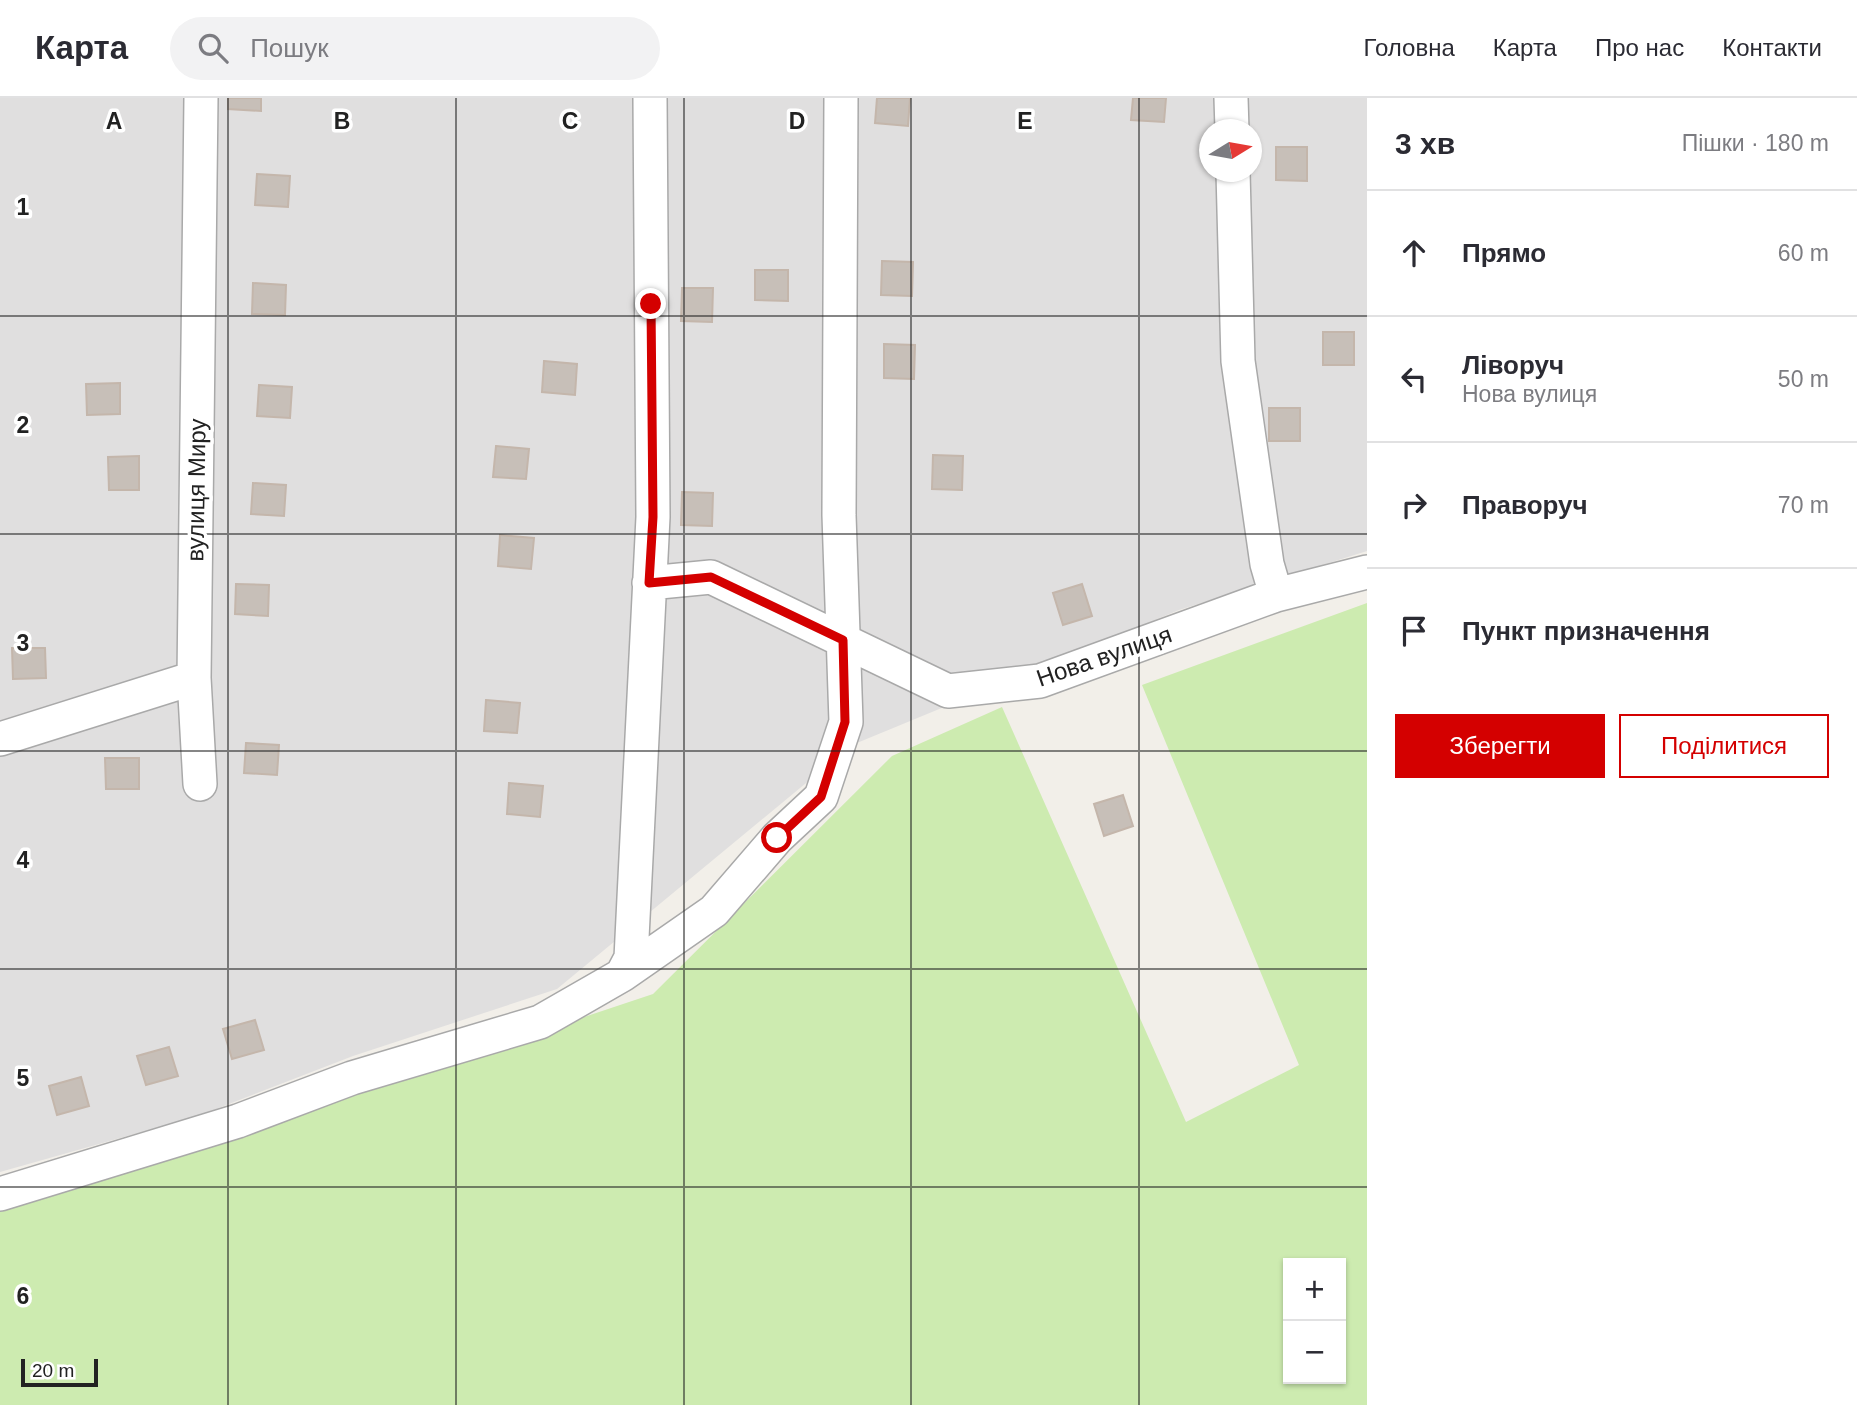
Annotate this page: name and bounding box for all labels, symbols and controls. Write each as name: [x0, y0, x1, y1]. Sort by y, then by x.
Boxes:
search box: [170, 17, 660, 80]
text: Карта: [35, 29, 128, 66]
icon: search: [194, 29, 232, 67]
text: Пошук: [250, 33, 329, 63]
text: Головна: [1364, 34, 1455, 61]
text: Карта: [1493, 34, 1557, 61]
text: Про нас: [1595, 34, 1684, 61]
text: Контакти: [1722, 34, 1822, 61]
text: A: [106, 108, 122, 134]
text: B: [334, 108, 350, 134]
text: C: [562, 108, 578, 134]
text: D: [789, 108, 805, 134]
text: E: [1017, 108, 1033, 134]
north arrow: [1199, 119, 1262, 182]
text: 3 хв: [1395, 127, 1455, 160]
text: Пішки · 180 m: [1682, 130, 1829, 156]
text: 1: [17, 194, 30, 220]
icon: ahead: [1395, 234, 1433, 272]
text: Прямо: [1462, 238, 1546, 268]
text: 60 m: [1778, 240, 1829, 266]
route end: [635, 288, 666, 319]
text: Ліворуч: [1462, 350, 1564, 380]
icon: left: [1395, 360, 1433, 398]
text: 50 m: [1778, 366, 1829, 392]
text: Нова вулиця: [1462, 381, 1597, 407]
text: 2: [17, 412, 29, 438]
street label: вулиця Миру: [181, 418, 211, 562]
icon: right: [1395, 486, 1433, 524]
text: Праворуч: [1462, 490, 1588, 520]
text: 70 m: [1778, 492, 1829, 518]
icon: arrive: [1395, 612, 1433, 650]
text: Пункт призначення: [1462, 616, 1710, 646]
street label: Нова вулиця: [1033, 620, 1175, 692]
text: 3: [17, 630, 29, 656]
button: Зберегти: [1395, 714, 1605, 778]
button: Поділитися: [1619, 714, 1829, 778]
route start: [761, 822, 792, 853]
text: 4: [17, 847, 30, 873]
text: 5: [17, 1065, 30, 1091]
map controls: [1283, 1258, 1346, 1384]
button: +: [1283, 1258, 1346, 1321]
text: 6: [17, 1283, 29, 1309]
button: −: [1283, 1321, 1346, 1384]
scale bar: [21, 1356, 98, 1388]
text: 20 m: [32, 1360, 74, 1381]

